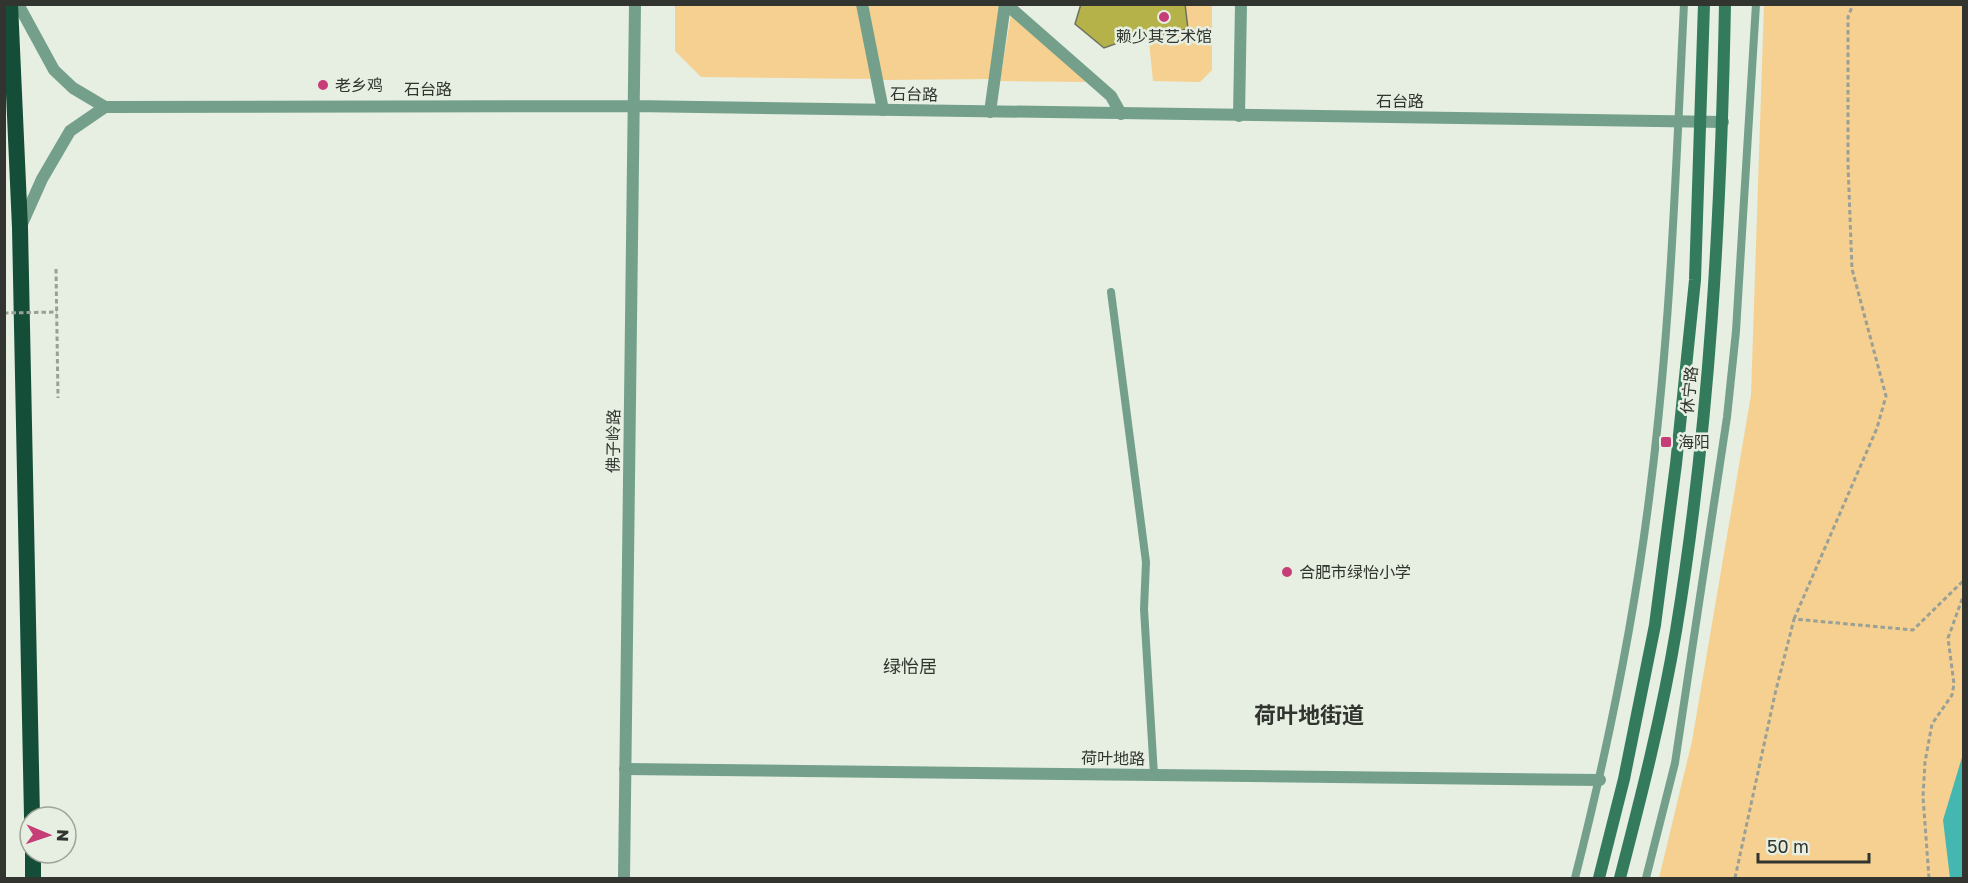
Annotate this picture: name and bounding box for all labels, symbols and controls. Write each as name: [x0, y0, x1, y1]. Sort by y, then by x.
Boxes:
marker: 赖少其艺术馆: [1157, 10, 1171, 24]
place label: 赖少其艺术馆: [1116, 26, 1212, 46]
place label: 老乡鸡: [335, 75, 383, 95]
marker: 老乡鸡: [316, 78, 330, 92]
street label: 石台路: [404, 79, 452, 99]
street label: 石台路: [890, 84, 938, 104]
street label: 石台路: [1376, 91, 1424, 111]
street label: 休宁路: [1677, 365, 1701, 415]
street label: 佛子岭路: [602, 409, 624, 473]
place label: 海阳: [1678, 432, 1710, 452]
marker: 海阳: [1659, 435, 1673, 449]
place label: 合肥市绿怡小学: [1299, 562, 1411, 582]
marker: 合肥市绿怡小学: [1280, 565, 1294, 579]
district label: 绿怡居: [883, 655, 937, 677]
district label: 荷叶地街道: [1254, 701, 1364, 728]
street label: 荷叶地路: [1081, 747, 1145, 769]
north arrow: [18, 805, 78, 865]
scale bar: [1758, 826, 1869, 864]
text: N: [53, 829, 73, 842]
text: 50 m: [1767, 835, 1809, 857]

